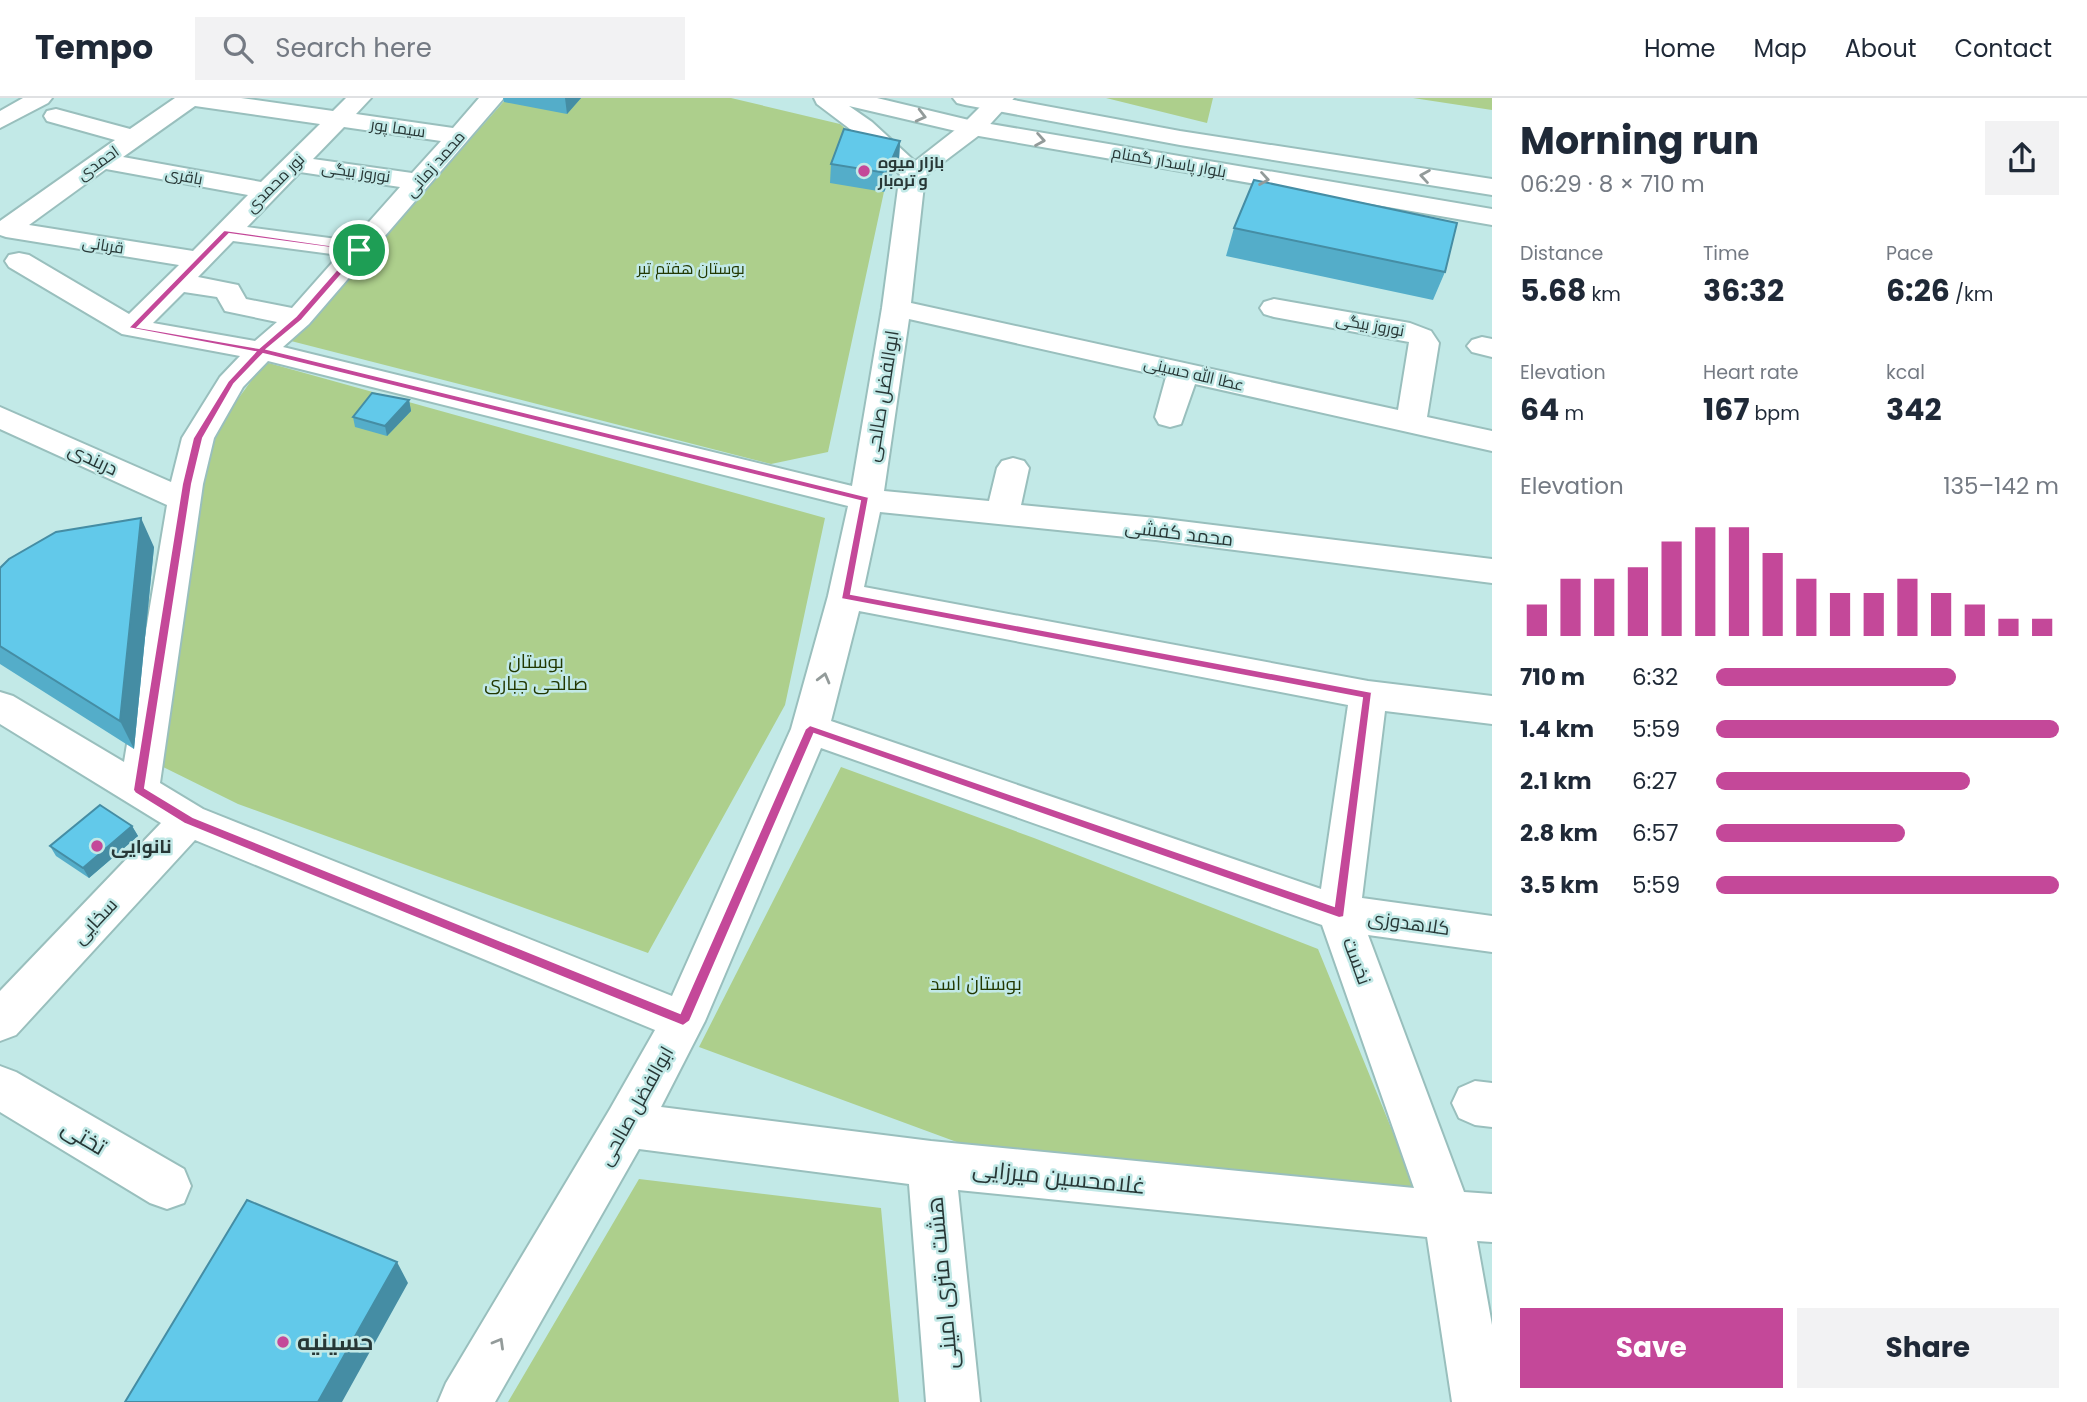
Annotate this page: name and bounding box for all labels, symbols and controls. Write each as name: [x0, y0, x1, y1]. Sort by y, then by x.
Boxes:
search box: [195, 17, 685, 80]
text: Tempo: [35, 24, 153, 71]
icon: search: [219, 29, 257, 67]
text: Search here: [275, 30, 432, 66]
text: Home: [1644, 32, 1716, 65]
text: Map: [1754, 32, 1807, 65]
text: About: [1845, 32, 1916, 65]
text: Contact: [1954, 32, 2052, 65]
one-way arrow: [915, 108, 927, 122]
street label: سیما پور: [368, 113, 427, 143]
text: Morning run: [1520, 114, 1759, 167]
button: share: [1985, 121, 2059, 195]
street label: محمد زمانی: [400, 126, 470, 202]
one-way arrow: [1034, 132, 1046, 147]
street label: احمدی: [72, 140, 124, 186]
street label: بلوار پاسدار گمنام: [1110, 141, 1228, 183]
street label: نور محمدی: [240, 148, 310, 218]
place label: بازار میوه و تره‌بار: [877, 151, 944, 192]
street label: نوروز بیگی: [320, 156, 392, 188]
street label: باقری: [163, 161, 205, 191]
marker: بازار میوه و تره‌بار: [856, 163, 872, 179]
text: 06:29 · 8 × 710 m: [1520, 168, 1705, 200]
one-way arrow: [1419, 169, 1430, 184]
one-way arrow: [1258, 171, 1270, 186]
pin: [329, 220, 389, 280]
street label: قربانی: [80, 230, 126, 260]
icon: arrive: [340, 231, 378, 269]
text: Distance: [1520, 240, 1603, 267]
text: Time: [1703, 240, 1749, 267]
text: Pace: [1886, 240, 1933, 267]
park label: بوستان هفتم تیر: [636, 257, 745, 280]
text: 5.68: [1520, 269, 1587, 312]
text: 36:32: [1703, 269, 1784, 312]
text: 6:26: [1886, 269, 1950, 312]
text: km: [1587, 281, 1621, 308]
text: /km: [1950, 281, 1993, 308]
street label: نوروز بیگی: [1334, 308, 1406, 342]
street label: ابوالفضل صالحی: [858, 328, 906, 464]
street label: عطا الله حسینی: [1142, 351, 1246, 397]
text: Elevation: [1520, 359, 1606, 386]
text: Heart rate: [1703, 359, 1798, 386]
text: kcal: [1886, 359, 1925, 386]
text: 64: [1520, 388, 1559, 431]
text: 167: [1703, 388, 1749, 431]
text: 342: [1886, 388, 1942, 431]
text: m: [1559, 400, 1584, 427]
text: bpm: [1749, 400, 1800, 427]
street label: دربندی: [64, 436, 122, 482]
text: Elevation: [1520, 470, 1624, 502]
text: 135–142 m: [1943, 470, 2059, 502]
street label: محمد کفشی: [1123, 513, 1235, 553]
park label: بوستان صالحی جباری: [484, 648, 588, 697]
text: 710 m: [1520, 661, 1585, 693]
text: 6:32: [1632, 661, 1678, 693]
one-way arrow: [816, 672, 830, 684]
text: 1.4 km: [1520, 713, 1594, 745]
text: 5:59: [1632, 713, 1680, 745]
text: 2.1 km: [1520, 765, 1592, 797]
text: 6:27: [1632, 765, 1677, 797]
text: 2.8 km: [1520, 817, 1598, 849]
text: 6:57: [1632, 817, 1679, 849]
place label: نانوایی: [111, 833, 172, 860]
marker: نانوایی: [89, 838, 105, 854]
text: 3.5 km: [1520, 869, 1599, 901]
text: 5:59: [1632, 869, 1680, 901]
street label: سخایی: [66, 892, 124, 950]
street label: کلاهدوزی: [1366, 904, 1452, 942]
street label: نخست: [1336, 934, 1378, 988]
park label: بوستان اسد: [930, 970, 1022, 997]
street label: ابوالفضل صالحی: [592, 1041, 680, 1171]
street label: تختی: [56, 1111, 112, 1163]
street label: غلامحسین میرزایی: [971, 1152, 1147, 1202]
street label: هشت متری امینی: [919, 1195, 965, 1371]
button: Save: [1520, 1308, 1783, 1388]
button: Share: [1797, 1308, 2059, 1388]
place label: حسینیه: [297, 1326, 373, 1358]
marker: حسینیه: [275, 1334, 291, 1350]
one-way arrow: [491, 1338, 504, 1351]

